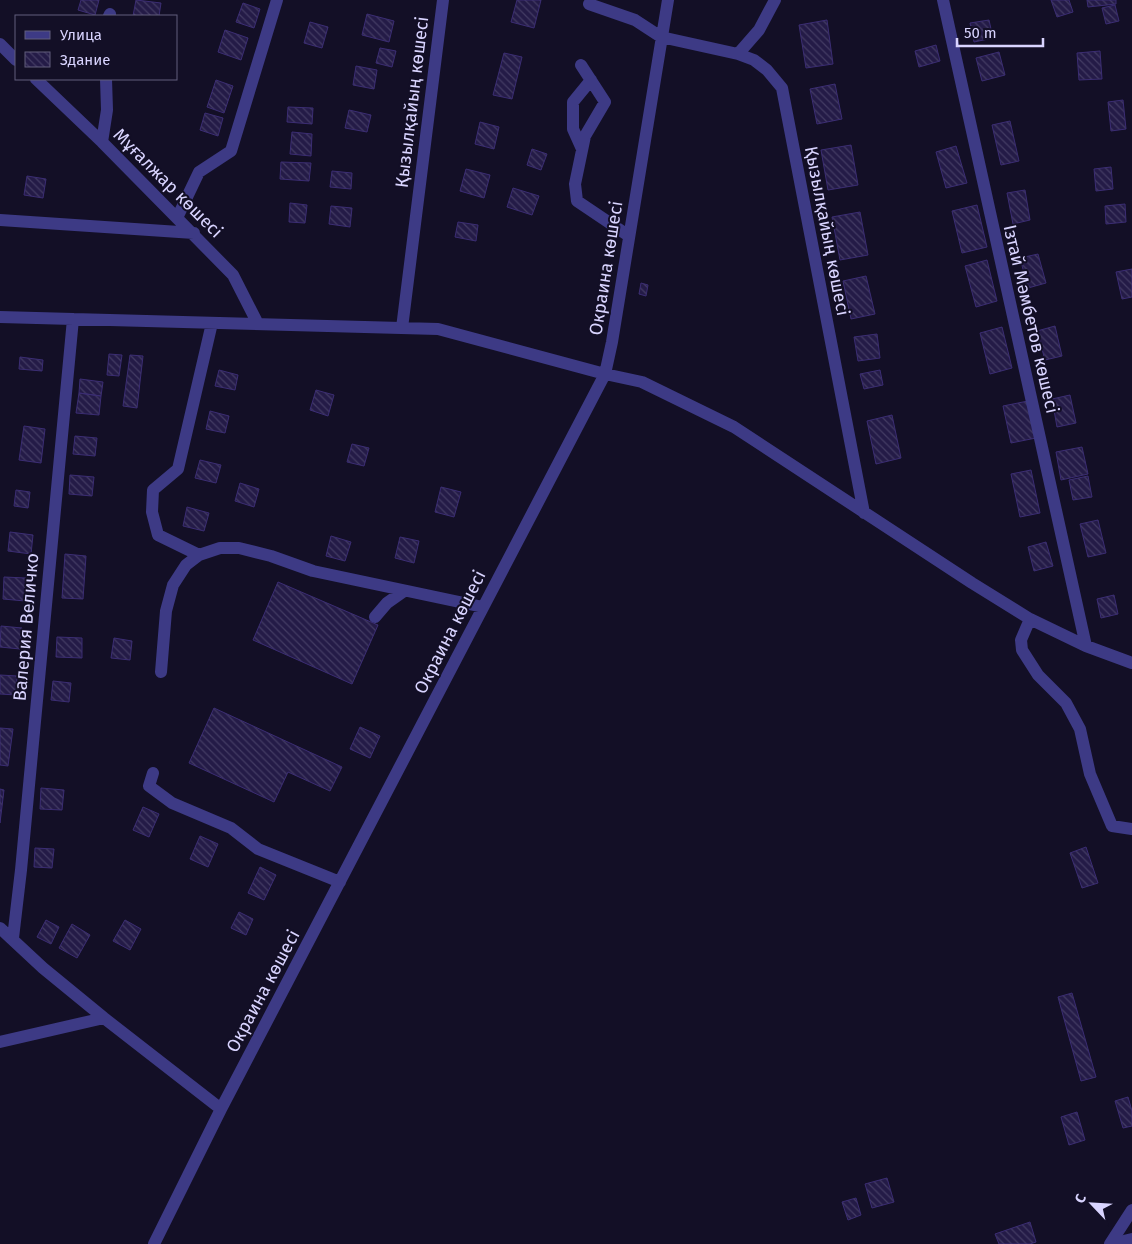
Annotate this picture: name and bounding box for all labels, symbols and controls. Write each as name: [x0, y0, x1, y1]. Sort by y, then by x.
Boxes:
legend: [15, 15, 178, 80]
street label: Қызылқайың көшесі: [391, 15, 433, 189]
scale bar: [957, 15, 1043, 47]
text: 50 m: [964, 24, 997, 42]
text: Улица: [60, 26, 102, 44]
text: Здание: [60, 51, 110, 69]
street label: Мұғалжар көшесі: [109, 124, 227, 242]
street label: Қызылқайың көшесі: [800, 144, 854, 318]
street label: Окраина көшесі: [585, 199, 627, 337]
street label: Ізтай Мәмбетов көшесі: [999, 222, 1063, 416]
street label: Валерия Величко: [9, 552, 43, 702]
street label: Окраина көшесі: [409, 567, 491, 697]
street label: Окраина көшесі: [221, 926, 305, 1056]
north arrow: [1067, 1179, 1117, 1229]
text: С: [1071, 1191, 1090, 1206]

